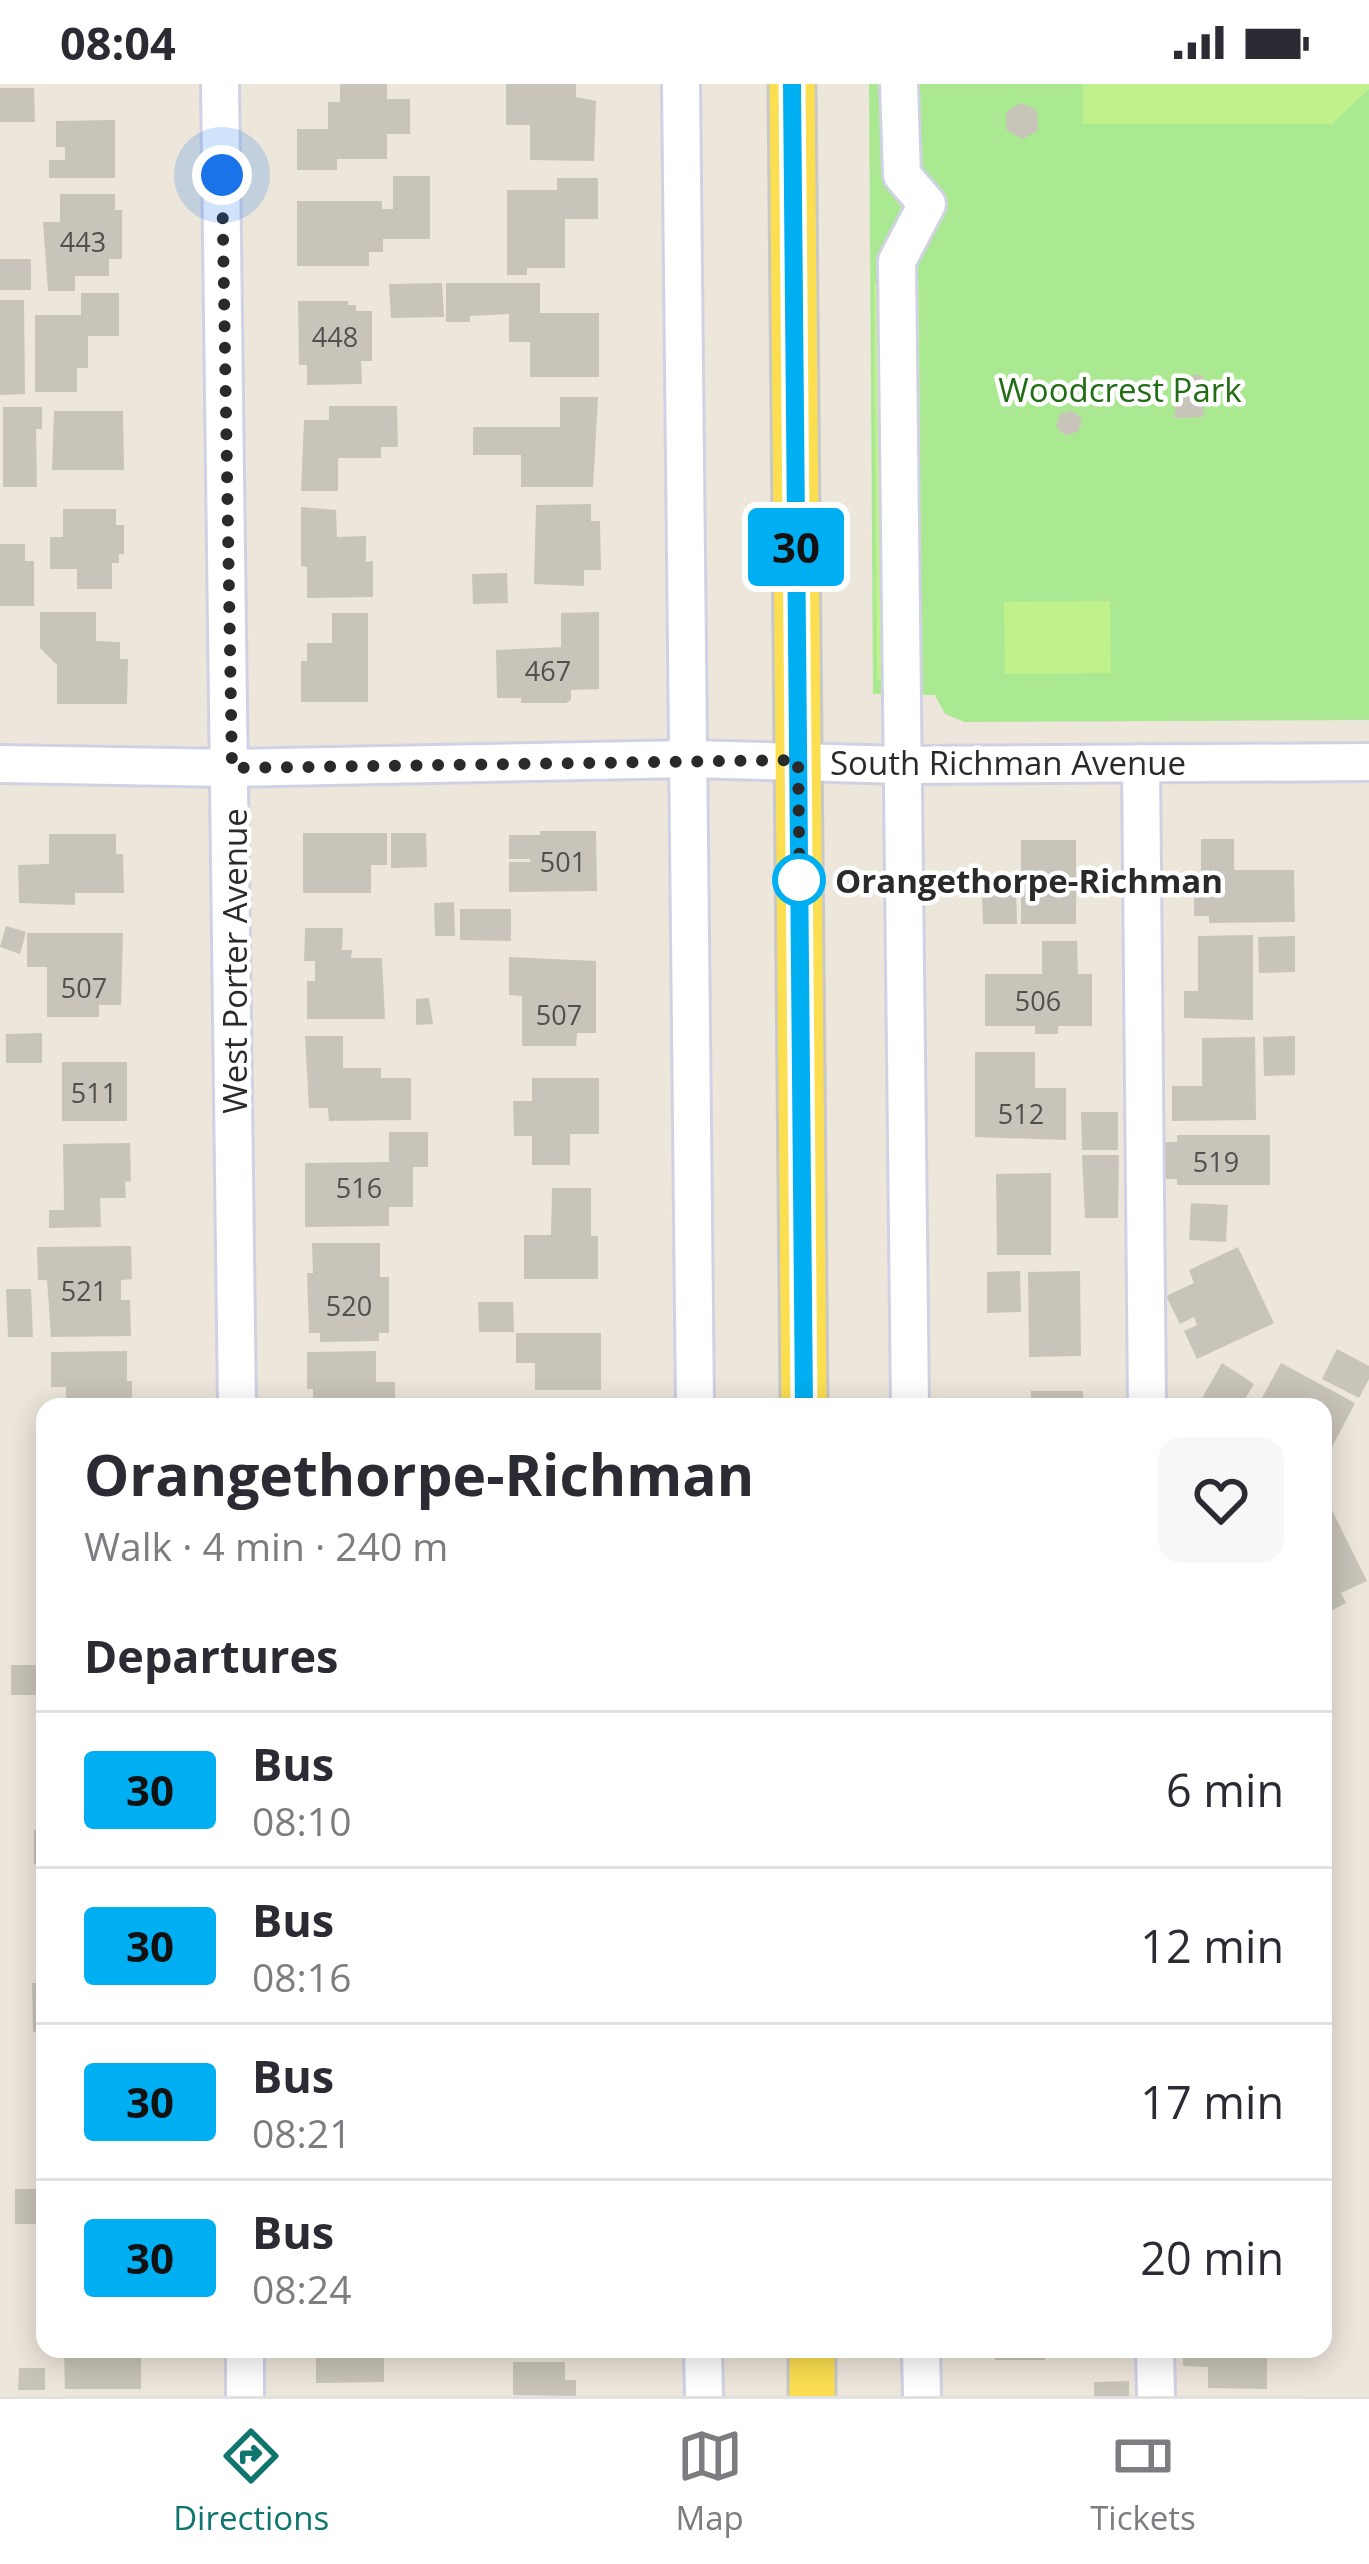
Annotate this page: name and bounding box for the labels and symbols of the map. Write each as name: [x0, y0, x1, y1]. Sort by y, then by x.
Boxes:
your location: [192, 145, 252, 205]
house number: 443: [60, 223, 106, 260]
house number: 448: [312, 318, 358, 355]
park label: Woodcrest Park: [998, 367, 1242, 412]
line badge: 30: [742, 508, 850, 586]
house number: 467: [525, 652, 571, 689]
street label: South Richman Avenue: [830, 740, 1186, 785]
street label: West Porter Avenue: [212, 808, 257, 1114]
house number: 501: [540, 843, 586, 880]
marker: Orangethorpe-Richman: [774, 855, 824, 905]
place label: Orangethorpe-Richman: [835, 858, 1223, 903]
house number: 507: [61, 969, 107, 1006]
house number: 506: [1015, 982, 1061, 1019]
house number: 507: [536, 996, 582, 1033]
house number: 511: [71, 1074, 117, 1111]
house number: 512: [998, 1095, 1044, 1132]
house number: 519: [1193, 1143, 1239, 1180]
house number: 516: [336, 1169, 382, 1206]
house number: 521: [61, 1272, 107, 1309]
house number: 520: [326, 1287, 372, 1324]

